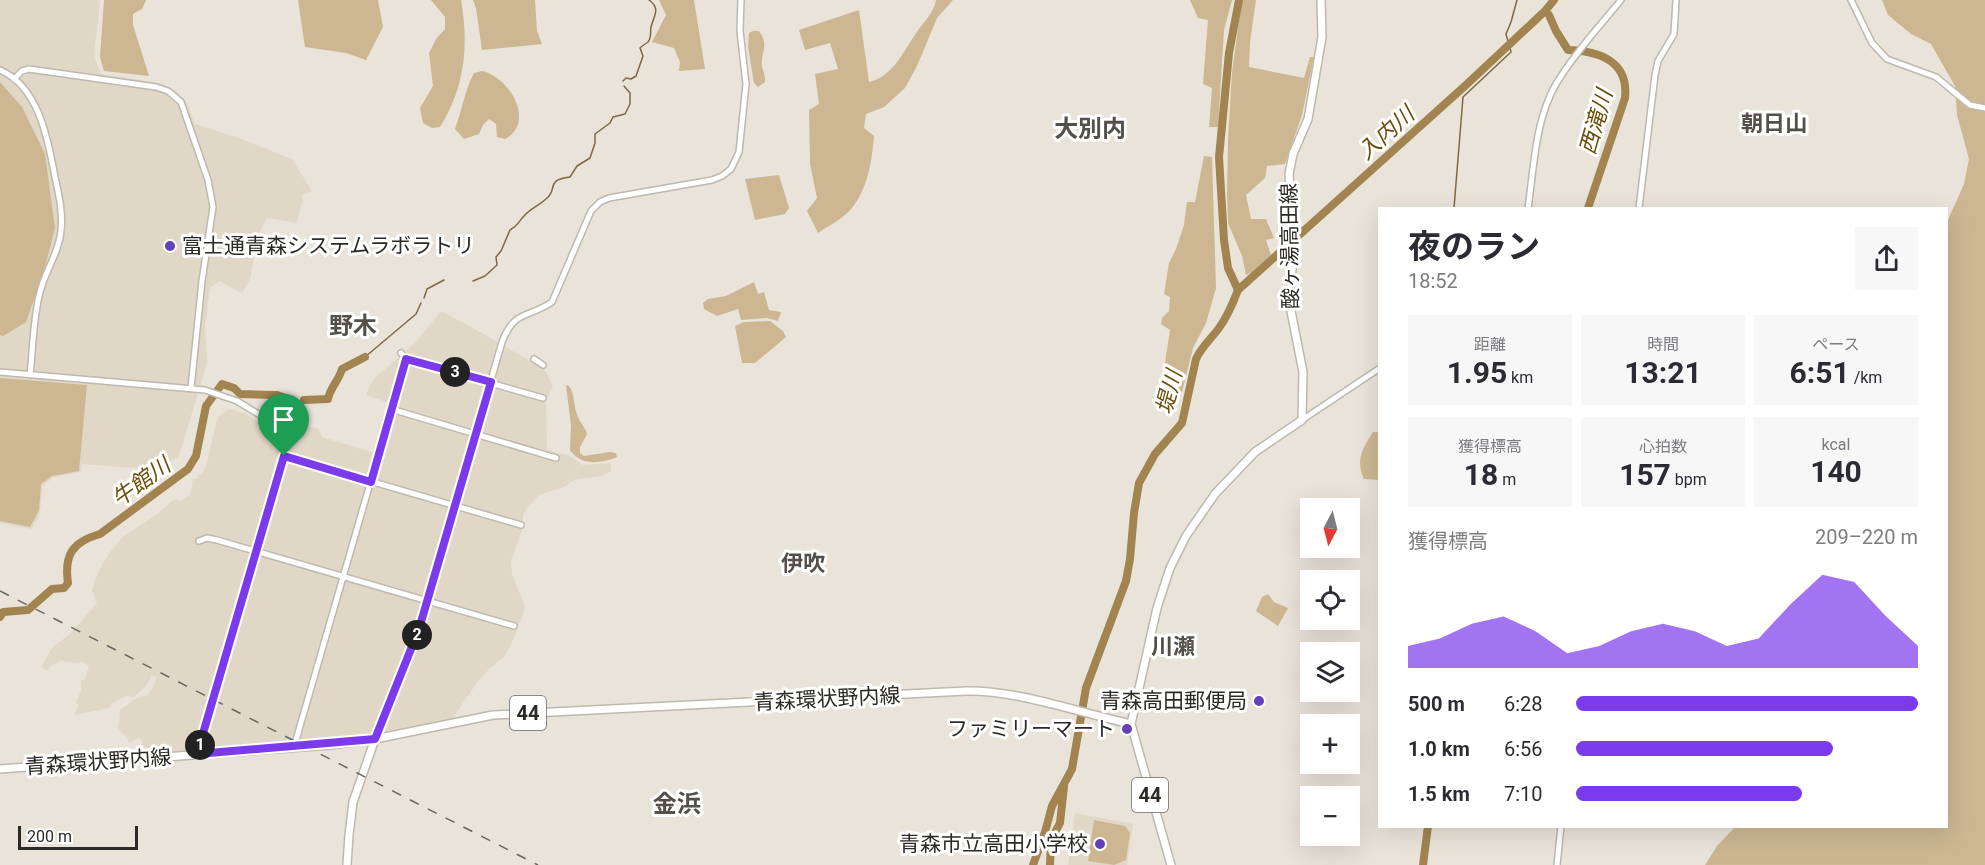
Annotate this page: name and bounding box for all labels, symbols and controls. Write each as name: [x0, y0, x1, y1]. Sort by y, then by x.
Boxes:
water label: 西滝川: [1575, 85, 1618, 157]
water label: 入内川: [1353, 100, 1420, 164]
district label: 朝日山: [1741, 111, 1807, 136]
district label: 大別内: [1054, 115, 1126, 143]
street label: 酸ヶ湯高田線: [1277, 183, 1303, 309]
text: 夜のラン: [1408, 227, 1540, 266]
button: share: [1855, 227, 1918, 290]
place label: 富士通青森システムラボラトリ: [182, 234, 474, 258]
marker: 富士通青森システムラボラトリ: [163, 239, 177, 253]
text: 18:52: [1408, 269, 1458, 293]
district label: 野木: [329, 312, 377, 340]
text: 距離: [1474, 335, 1506, 354]
text: 時間: [1647, 335, 1679, 354]
text: ペース: [1812, 335, 1860, 354]
text: 1.95: [1447, 355, 1507, 390]
text: 13:21: [1624, 355, 1702, 390]
text: 6:51: [1790, 355, 1850, 390]
pin: 3: [440, 357, 470, 387]
text: 3: [450, 362, 460, 381]
water label: 堤川: [1151, 366, 1187, 416]
text: km: [1507, 368, 1533, 387]
text: /km: [1850, 368, 1882, 387]
pin: [258, 394, 309, 456]
icon: arrive: [267, 403, 300, 436]
text: kcal: [1822, 435, 1850, 454]
text: 獲得標高: [1458, 437, 1522, 456]
text: 心拍数: [1639, 437, 1687, 456]
water label: 牛館川: [107, 451, 177, 512]
text: 140: [1810, 454, 1862, 489]
text: 18: [1464, 457, 1498, 492]
text: 157: [1619, 457, 1671, 492]
text: m: [1498, 470, 1516, 489]
text: bpm: [1671, 470, 1707, 489]
north arrow: [1300, 498, 1360, 558]
map controls: [1300, 498, 1360, 846]
text: 209–220 m: [1815, 525, 1918, 549]
text: 獲得標高: [1408, 529, 1488, 553]
district label: 伊吹: [781, 551, 825, 576]
button: locate: [1300, 570, 1360, 630]
pin: 2: [402, 620, 432, 650]
text: 2: [412, 625, 422, 644]
district label: 川瀬: [1151, 634, 1195, 659]
button: layers: [1300, 642, 1360, 702]
street label: 青森環状野内線: [753, 683, 901, 715]
place label: 青森高田郵便局: [1100, 689, 1247, 713]
text: 500 m: [1408, 692, 1465, 716]
text: 6:28: [1504, 692, 1543, 716]
marker: 青森高田郵便局: [1252, 694, 1266, 708]
road number: 44: [510, 696, 546, 730]
button: +: [1300, 714, 1360, 774]
place label: ファミリーマート: [947, 717, 1115, 741]
marker: ファミリーマート: [1120, 722, 1134, 736]
pin: 1: [185, 730, 215, 760]
text: 1: [195, 735, 205, 754]
text: 1.0 km: [1408, 737, 1470, 761]
text: 6:56: [1504, 737, 1543, 761]
street label: 青森環状野内線: [24, 745, 172, 779]
road number: 44: [1132, 778, 1168, 812]
text: 1.5 km: [1408, 782, 1470, 806]
text: 7:10: [1504, 782, 1543, 806]
button: −: [1300, 786, 1360, 846]
district label: 金浜: [653, 790, 701, 818]
scale bar: [18, 823, 138, 850]
text: 200 m: [27, 827, 72, 846]
place label: 青森市立高田小学校: [899, 832, 1088, 856]
marker: 青森市立高田小学校: [1093, 837, 1107, 851]

